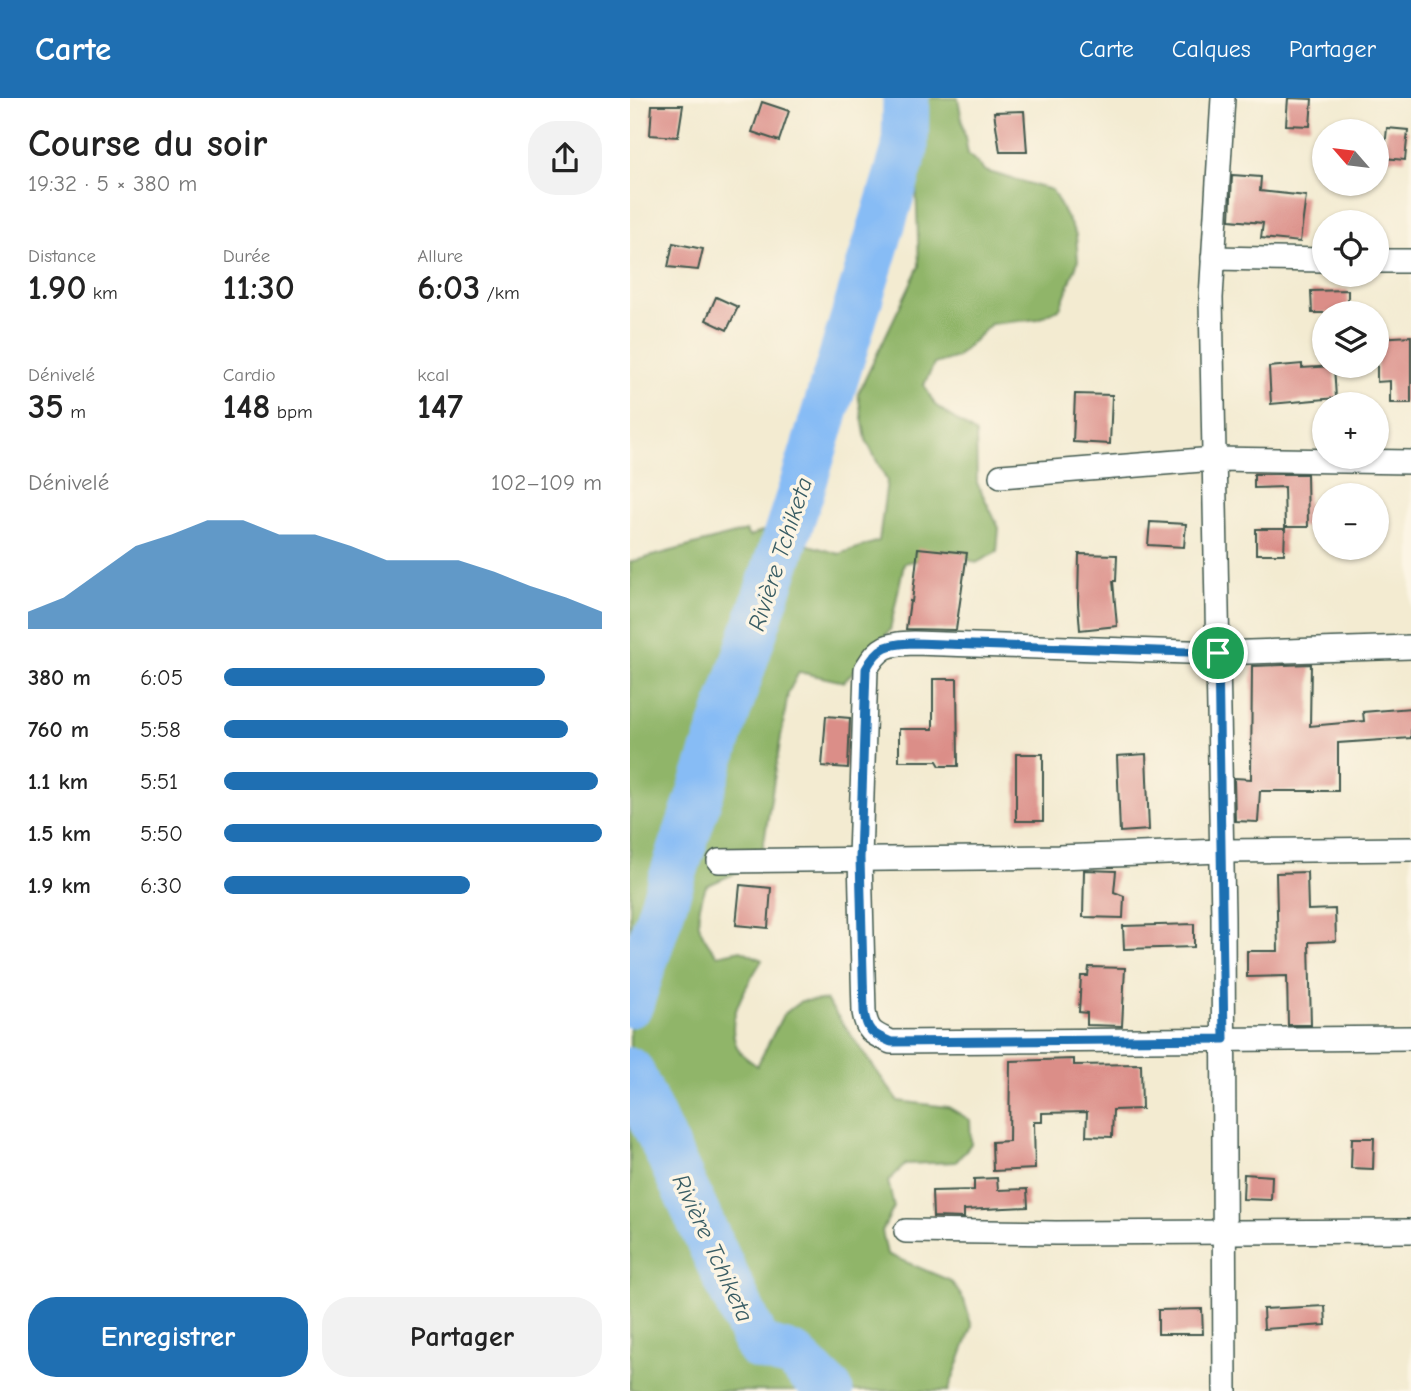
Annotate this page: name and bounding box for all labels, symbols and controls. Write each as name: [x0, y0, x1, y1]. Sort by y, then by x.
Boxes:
text: Carte: [35, 30, 111, 68]
text: Carte: [1079, 35, 1134, 63]
text: Calques: [1172, 35, 1251, 63]
text: Partager: [1289, 35, 1376, 63]
north arrow: [1312, 119, 1390, 196]
map controls: [1312, 119, 1389, 560]
button: share: [528, 121, 602, 195]
text: Course du soir: [28, 122, 267, 166]
text: 19:32 · 5 × 380 m: [28, 170, 197, 197]
button: locate: [1312, 210, 1389, 287]
text: Distance: [28, 245, 96, 267]
text: Durée: [223, 245, 270, 267]
text: Allure: [417, 245, 463, 267]
text: 1.90: [28, 267, 86, 308]
text: 11:30: [223, 267, 295, 308]
text: 6:03: [417, 267, 480, 308]
text: km: [86, 282, 118, 304]
text: /km: [480, 282, 520, 304]
button: layers: [1312, 301, 1389, 378]
text: Dénivelé: [28, 364, 95, 386]
text: Cardio: [223, 364, 276, 386]
text: kcal: [417, 364, 449, 386]
text: 35: [28, 386, 64, 427]
text: 148: [223, 386, 270, 427]
text: 147: [417, 386, 463, 427]
button: +: [1312, 392, 1389, 469]
text: m: [64, 401, 86, 423]
text: bpm: [270, 401, 313, 423]
text: Dénivelé: [28, 469, 109, 496]
text: 102–109 m: [491, 469, 602, 496]
water label: Rivière Tchiketa: [742, 474, 818, 634]
button: −: [1312, 483, 1389, 560]
pin: [1188, 623, 1248, 683]
icon: arrive: [1199, 634, 1237, 672]
text: 380 m: [28, 664, 91, 691]
text: 6:05: [140, 664, 183, 691]
text: 760 m: [28, 716, 89, 743]
text: 5:58: [140, 716, 181, 743]
text: 1.1 km: [28, 768, 88, 795]
text: 5:51: [140, 768, 178, 795]
text: 1.5 km: [28, 820, 91, 847]
text: 5:50: [140, 820, 183, 847]
text: 1.9 km: [28, 872, 91, 899]
text: 6:30: [140, 872, 182, 899]
water label: Rivière Tchiketa: [667, 1170, 759, 1326]
button: Enregistrer: [28, 1297, 308, 1377]
button: Partager: [322, 1297, 602, 1377]

